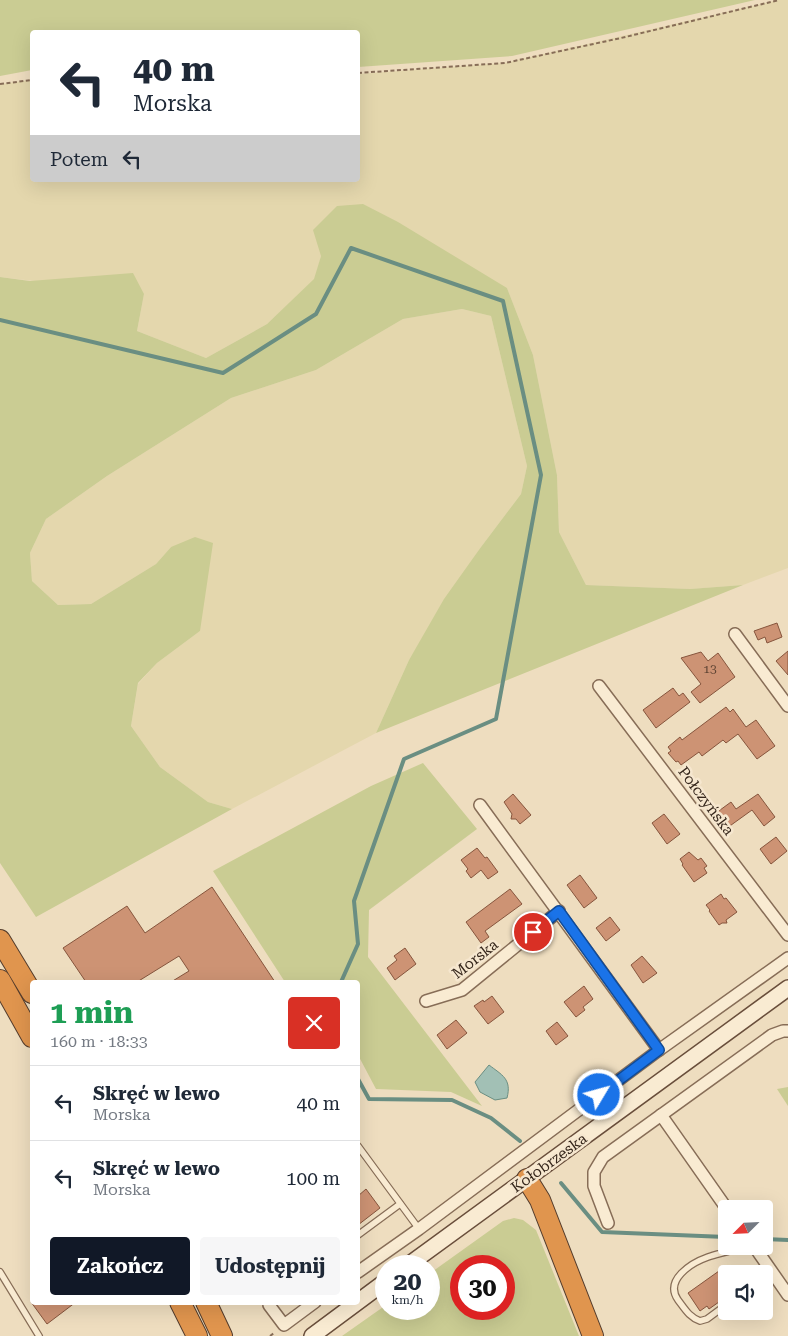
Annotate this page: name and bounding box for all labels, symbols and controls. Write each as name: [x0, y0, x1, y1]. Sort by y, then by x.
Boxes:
text: 40 m: [133, 49, 215, 90]
icon: left: [50, 50, 115, 115]
text: Morska: [133, 91, 212, 116]
icon: left: [118, 145, 146, 173]
text: Potem: [50, 148, 108, 171]
house number: 13: [703, 662, 717, 676]
street label: Połczyńska: [674, 763, 738, 839]
pin: [512, 911, 554, 953]
icon: arrive: [519, 918, 547, 946]
street label: Morska: [448, 935, 502, 983]
text: 1 min: [50, 995, 133, 1030]
button: close: [288, 997, 340, 1049]
text: 160 m · 18:33: [50, 1032, 148, 1051]
position arrow: [572, 1068, 624, 1120]
text: Skręć w lewo: [93, 1082, 220, 1105]
icon: left: [50, 1089, 78, 1117]
text: 40 m: [297, 1092, 340, 1115]
text: Morska: [93, 1105, 150, 1124]
street label: Kołobrzeska: [508, 1130, 590, 1196]
text: Skręć w lewo: [93, 1157, 220, 1180]
icon: left: [50, 1164, 78, 1192]
text: 100 m: [286, 1167, 340, 1190]
text: Morska: [93, 1180, 150, 1199]
north arrow: [718, 1200, 772, 1255]
map controls: [718, 1200, 773, 1320]
button: Zakończ: [50, 1237, 190, 1295]
button: Udostępnij: [200, 1237, 340, 1295]
speed limit sign: 30: [450, 1255, 515, 1320]
button: sound: [718, 1265, 773, 1320]
text: 20: [393, 1267, 422, 1296]
text: km/h: [391, 1293, 424, 1307]

